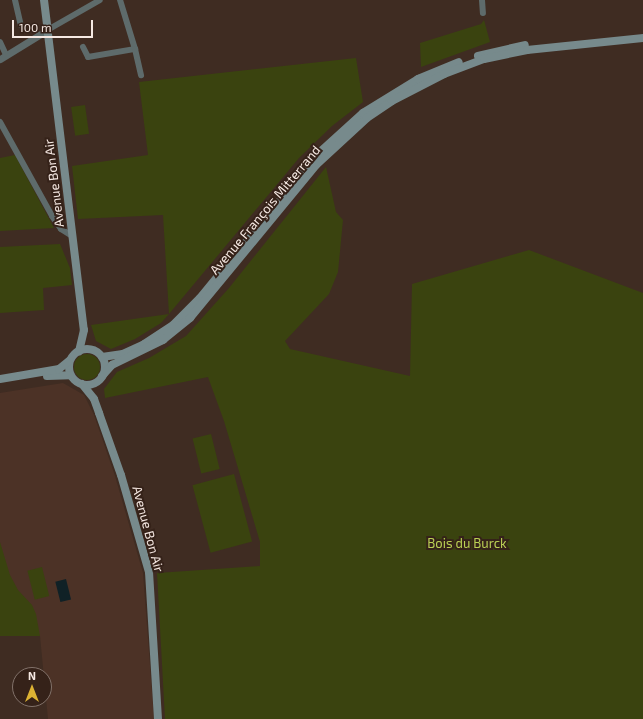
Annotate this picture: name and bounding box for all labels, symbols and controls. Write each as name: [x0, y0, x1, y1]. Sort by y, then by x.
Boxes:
scale bar: [14, 12, 95, 38]
text: 100 m: [19, 20, 51, 34]
street label: Avenue Bon Air: [41, 138, 67, 228]
street label: Avenue François Mitterrand: [206, 142, 324, 278]
street label: Avenue Bon Air: [129, 484, 167, 574]
park label: Bois du Burck: [427, 535, 507, 551]
north arrow: [12, 667, 52, 707]
text: N: [28, 669, 36, 682]

